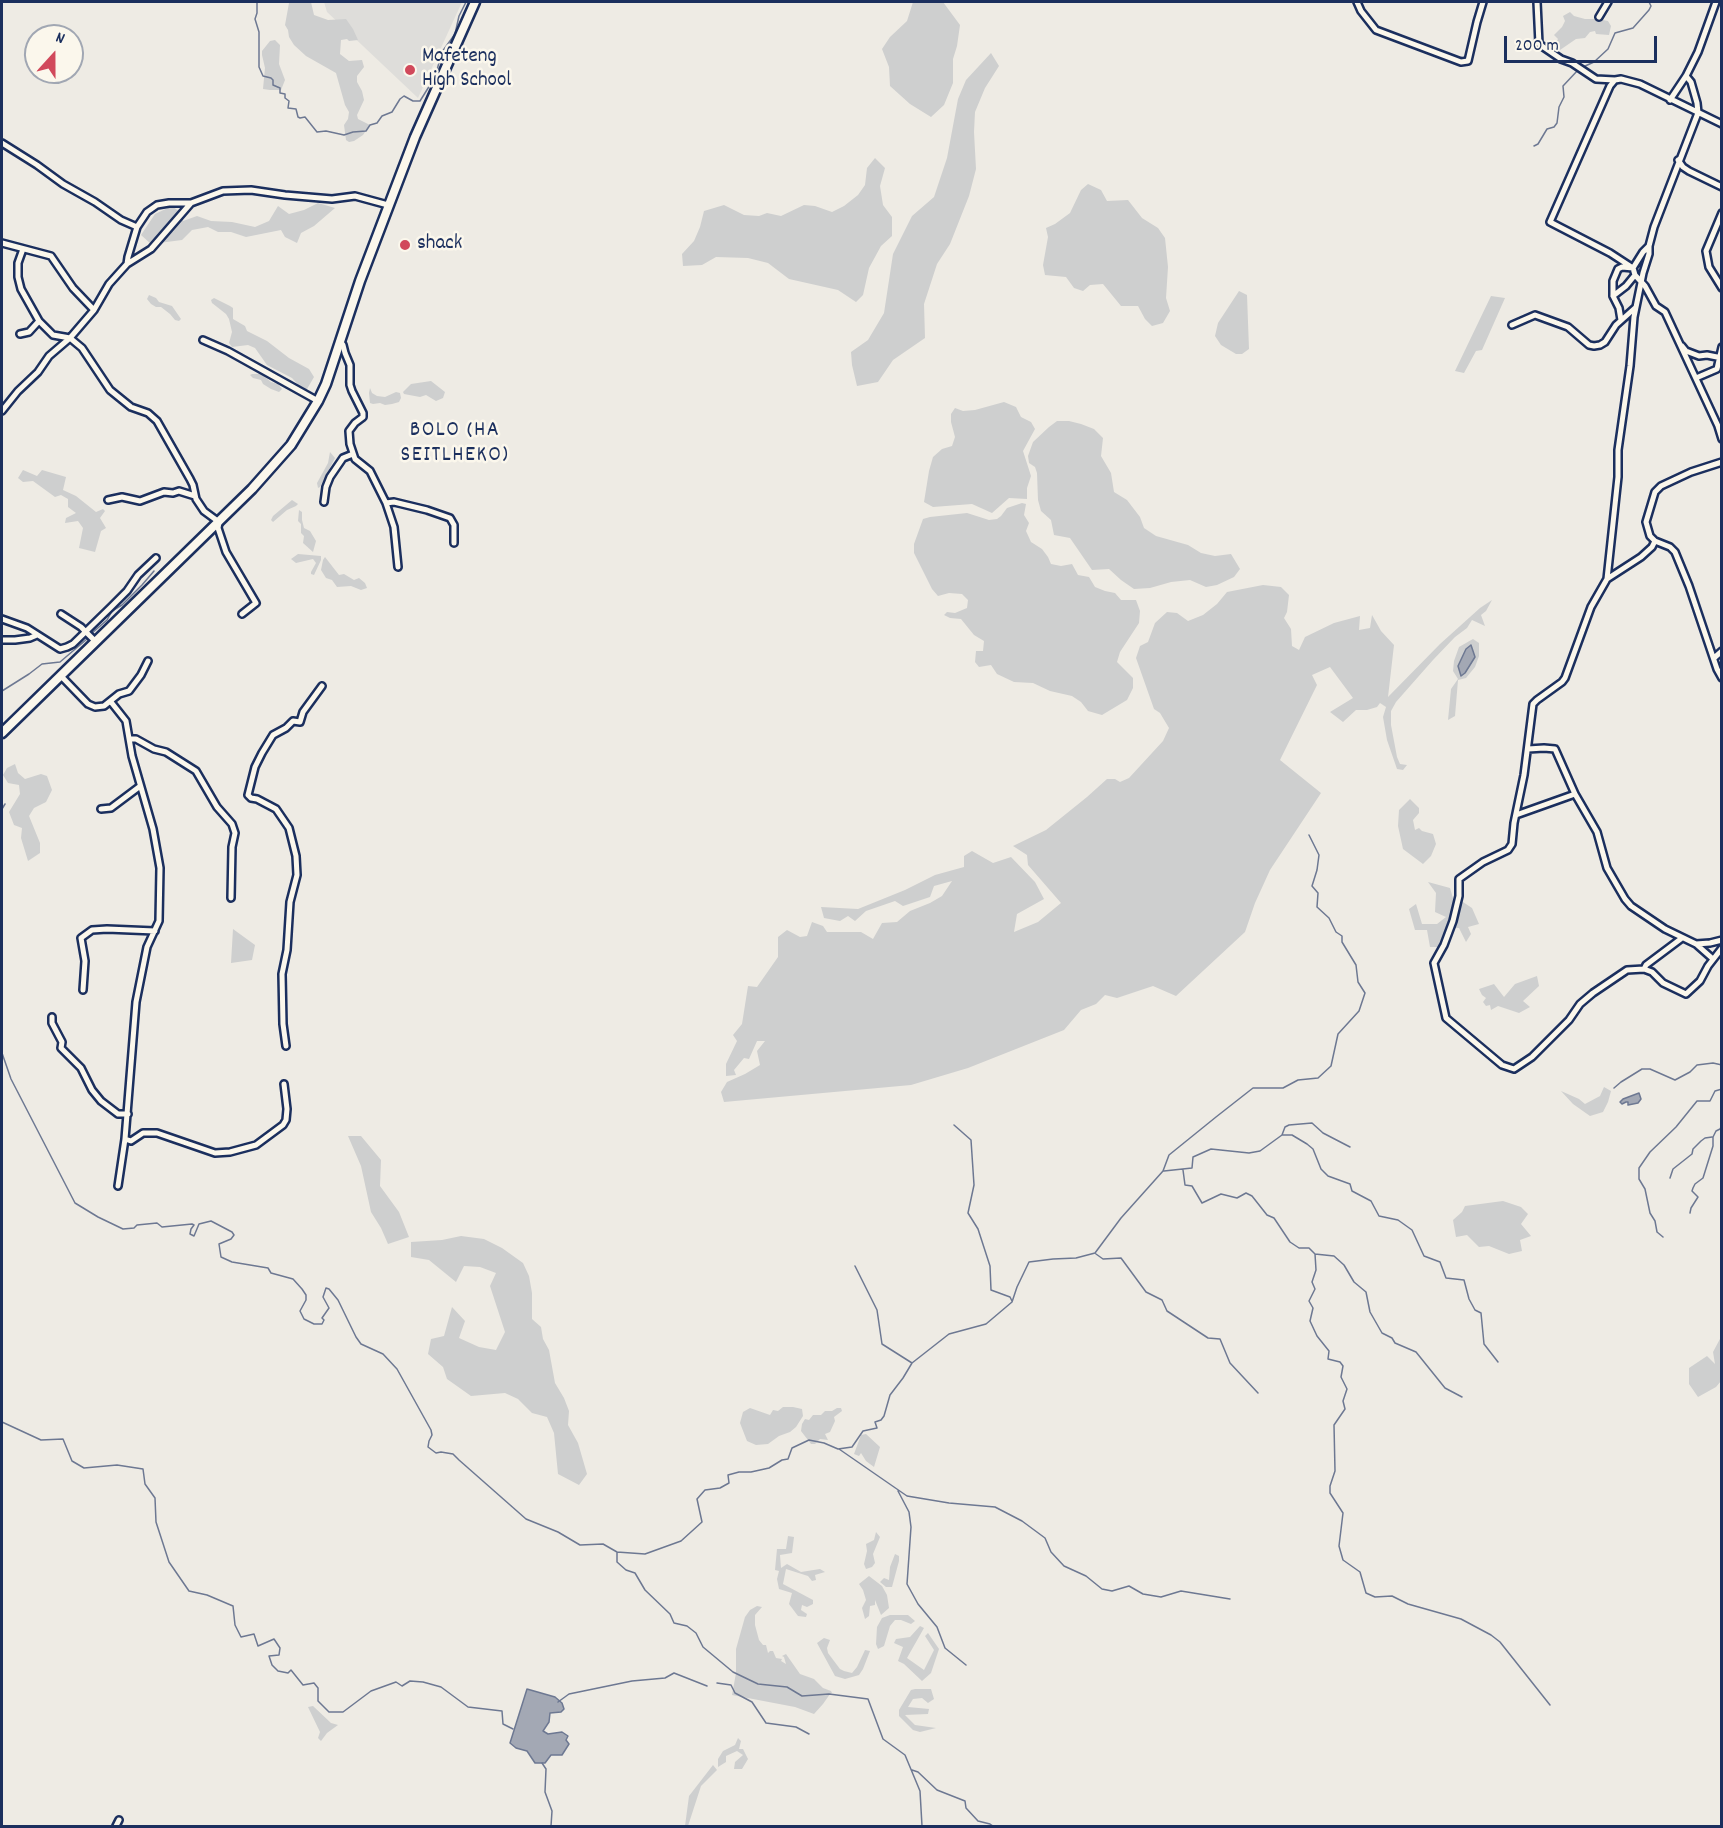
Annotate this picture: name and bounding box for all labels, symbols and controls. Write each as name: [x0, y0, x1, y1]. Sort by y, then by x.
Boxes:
north arrow: [24, 24, 84, 84]
scale bar: [1507, 24, 1660, 62]
text: N: [52, 26, 68, 51]
text: 200 m: [1515, 34, 1559, 59]
place label: Mafeteng High School: [422, 45, 511, 95]
marker: Mafeteng High School: [403, 63, 417, 77]
place label: shack: [417, 232, 462, 258]
marker: shack: [398, 238, 412, 252]
district label: BOLO (HA SEITLHEKO): [401, 419, 509, 470]

